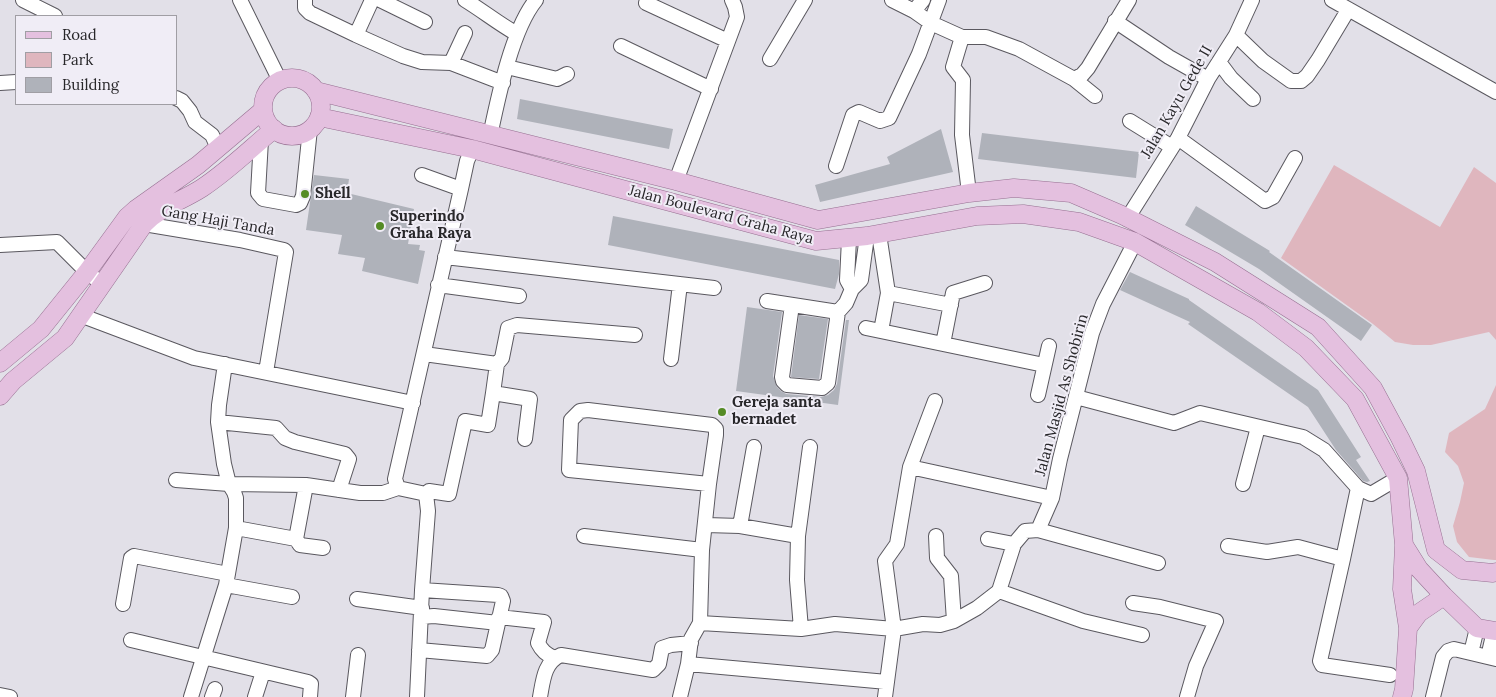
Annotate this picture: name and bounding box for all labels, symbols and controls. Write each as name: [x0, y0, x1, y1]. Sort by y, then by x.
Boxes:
legend: [15, 15, 178, 105]
text: Road: [62, 25, 97, 44]
street label: Jalan Kayu Gede II: [1137, 42, 1217, 162]
text: Park: [62, 50, 93, 69]
text: Building: [62, 75, 119, 94]
street label: Jalan Boulevard Graha Raya: [627, 182, 815, 248]
place label: Shell: [315, 185, 351, 203]
marker: Shell: [299, 188, 311, 200]
street label: Gang Haji Tanda: [160, 202, 276, 240]
place label: Superindo Graha Raya: [390, 208, 471, 243]
marker: Superindo Graha Raya: [374, 220, 386, 232]
street label: Jalan Masjid As Shobirin: [1032, 312, 1092, 478]
place label: Gereja santa bernadet: [732, 394, 822, 429]
marker: Gereja santa bernadet: [716, 406, 728, 418]

